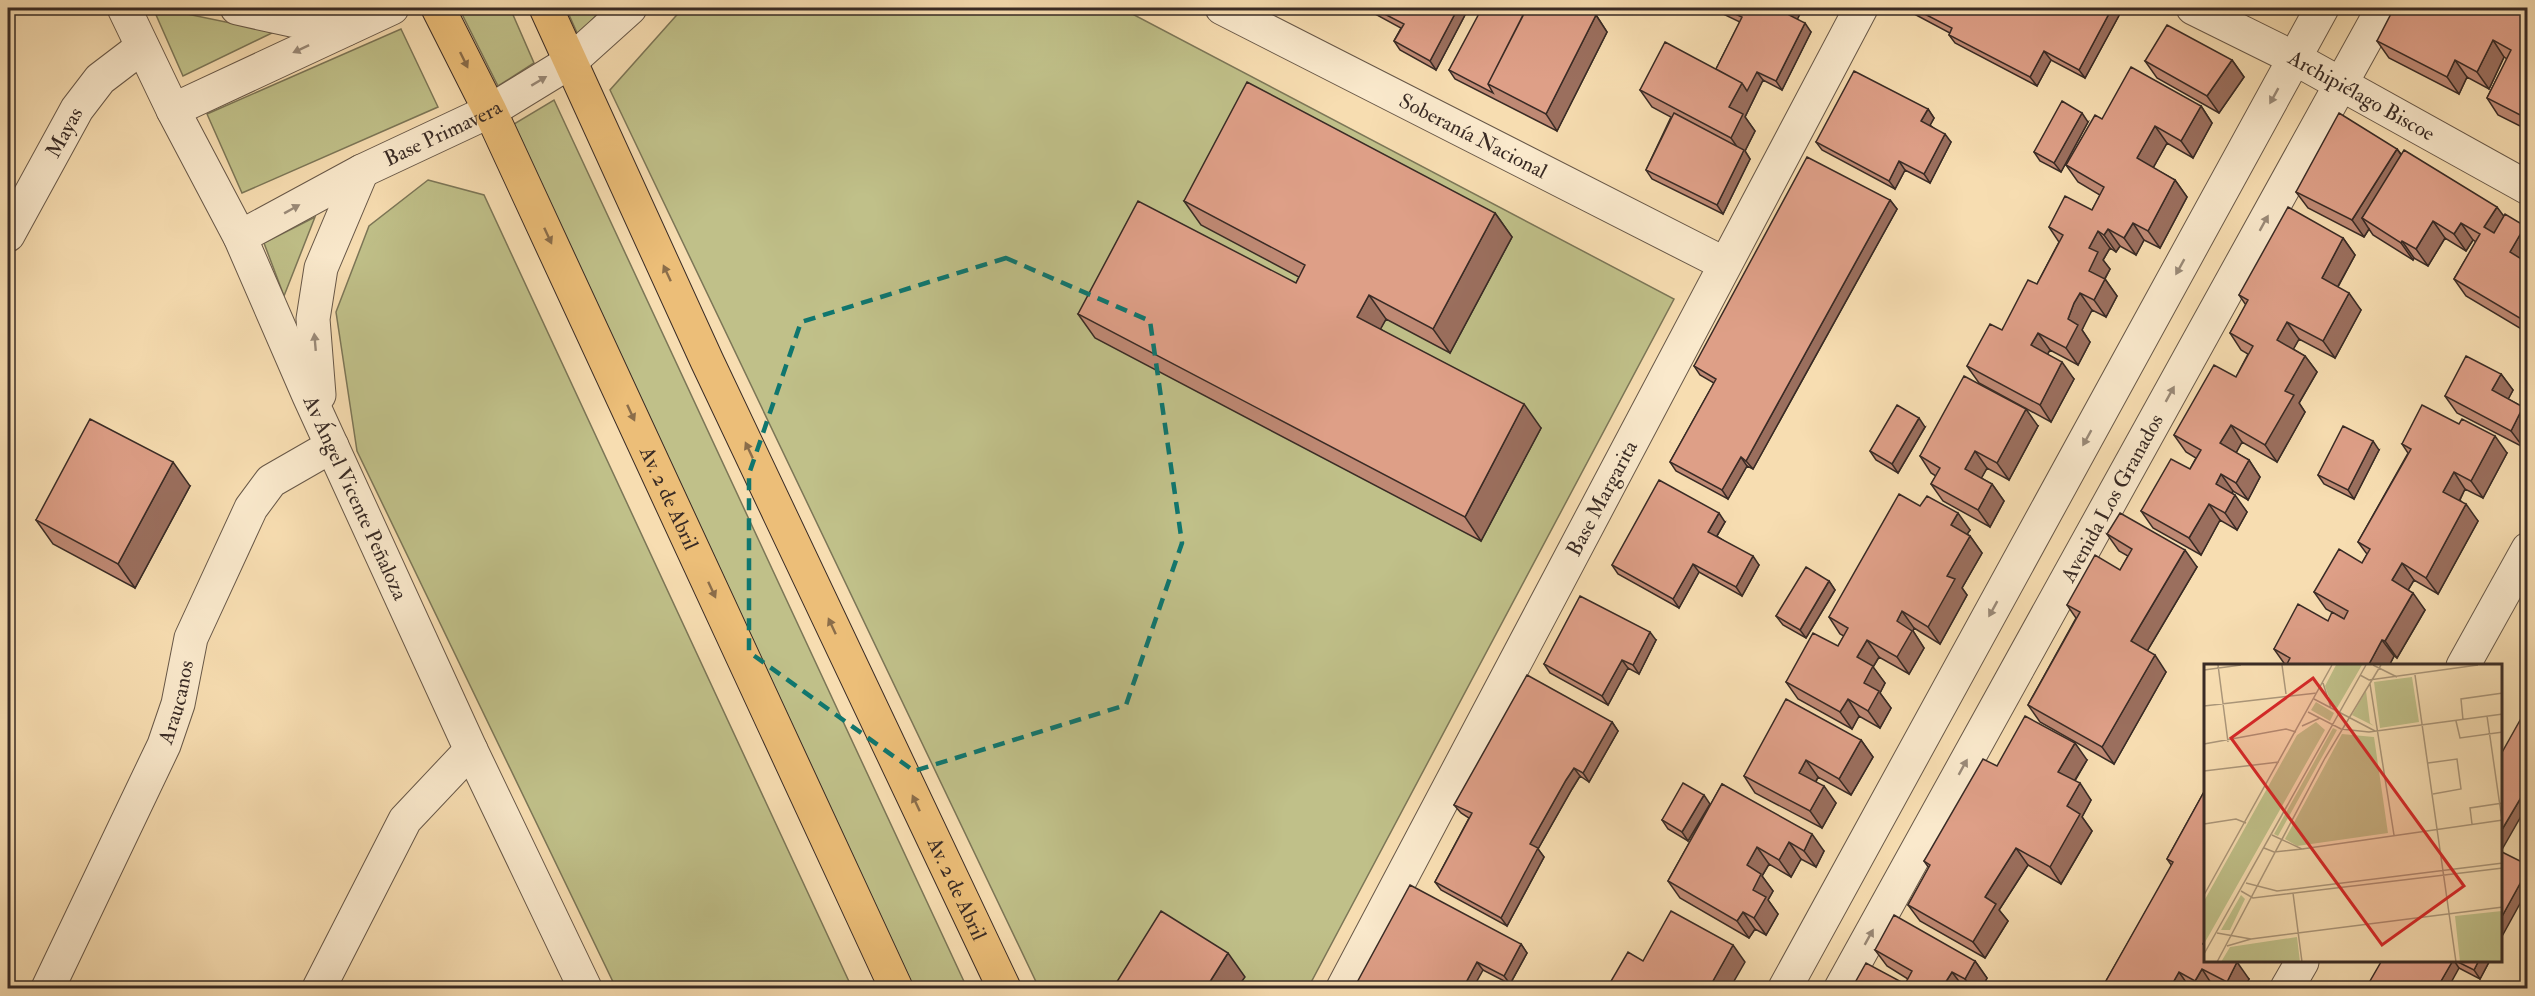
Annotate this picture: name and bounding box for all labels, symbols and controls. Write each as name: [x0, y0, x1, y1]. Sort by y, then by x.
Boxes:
street label: Archipiélago Biscoe: [2282, 44, 2440, 148]
one-way arrow: [292, 45, 309, 54]
one-way arrow: [460, 51, 469, 68]
one-way arrow: [531, 76, 547, 87]
street label: Soberanía Nacional: [1394, 87, 1552, 186]
one-way arrow: [2269, 87, 2279, 104]
street label: Base Primavera: [380, 94, 507, 173]
street label: Mayas: [40, 103, 89, 163]
one-way arrow: [283, 204, 300, 214]
one-way arrow: [2259, 215, 2269, 232]
one-way arrow: [544, 227, 553, 244]
one-way arrow: [2175, 258, 2185, 275]
one-way arrow: [662, 265, 671, 282]
one-way arrow: [310, 332, 319, 351]
one-way arrow: [2165, 385, 2175, 402]
street label: Av Ángel Vicente Peñaloza: [296, 391, 414, 605]
one-way arrow: [626, 404, 635, 421]
street label: Avenida Los Granados: [2055, 409, 2170, 588]
one-way arrow: [2082, 429, 2092, 446]
street label: Base Margarita: [1561, 436, 1644, 561]
street label: Av. 2 de Abril: [633, 441, 705, 555]
one-way arrow: [744, 441, 754, 459]
one-way arrow: [708, 581, 717, 598]
one-way arrow: [1988, 600, 1998, 617]
one-way arrow: [828, 618, 837, 635]
street label: Araucanos: [152, 658, 200, 749]
inset map: [2204, 664, 2502, 963]
one-way arrow: [1958, 758, 1968, 775]
one-way arrow: [911, 794, 920, 811]
street label: Av. 2 de Abril: [920, 832, 993, 945]
one-way arrow: [1864, 929, 1874, 946]

